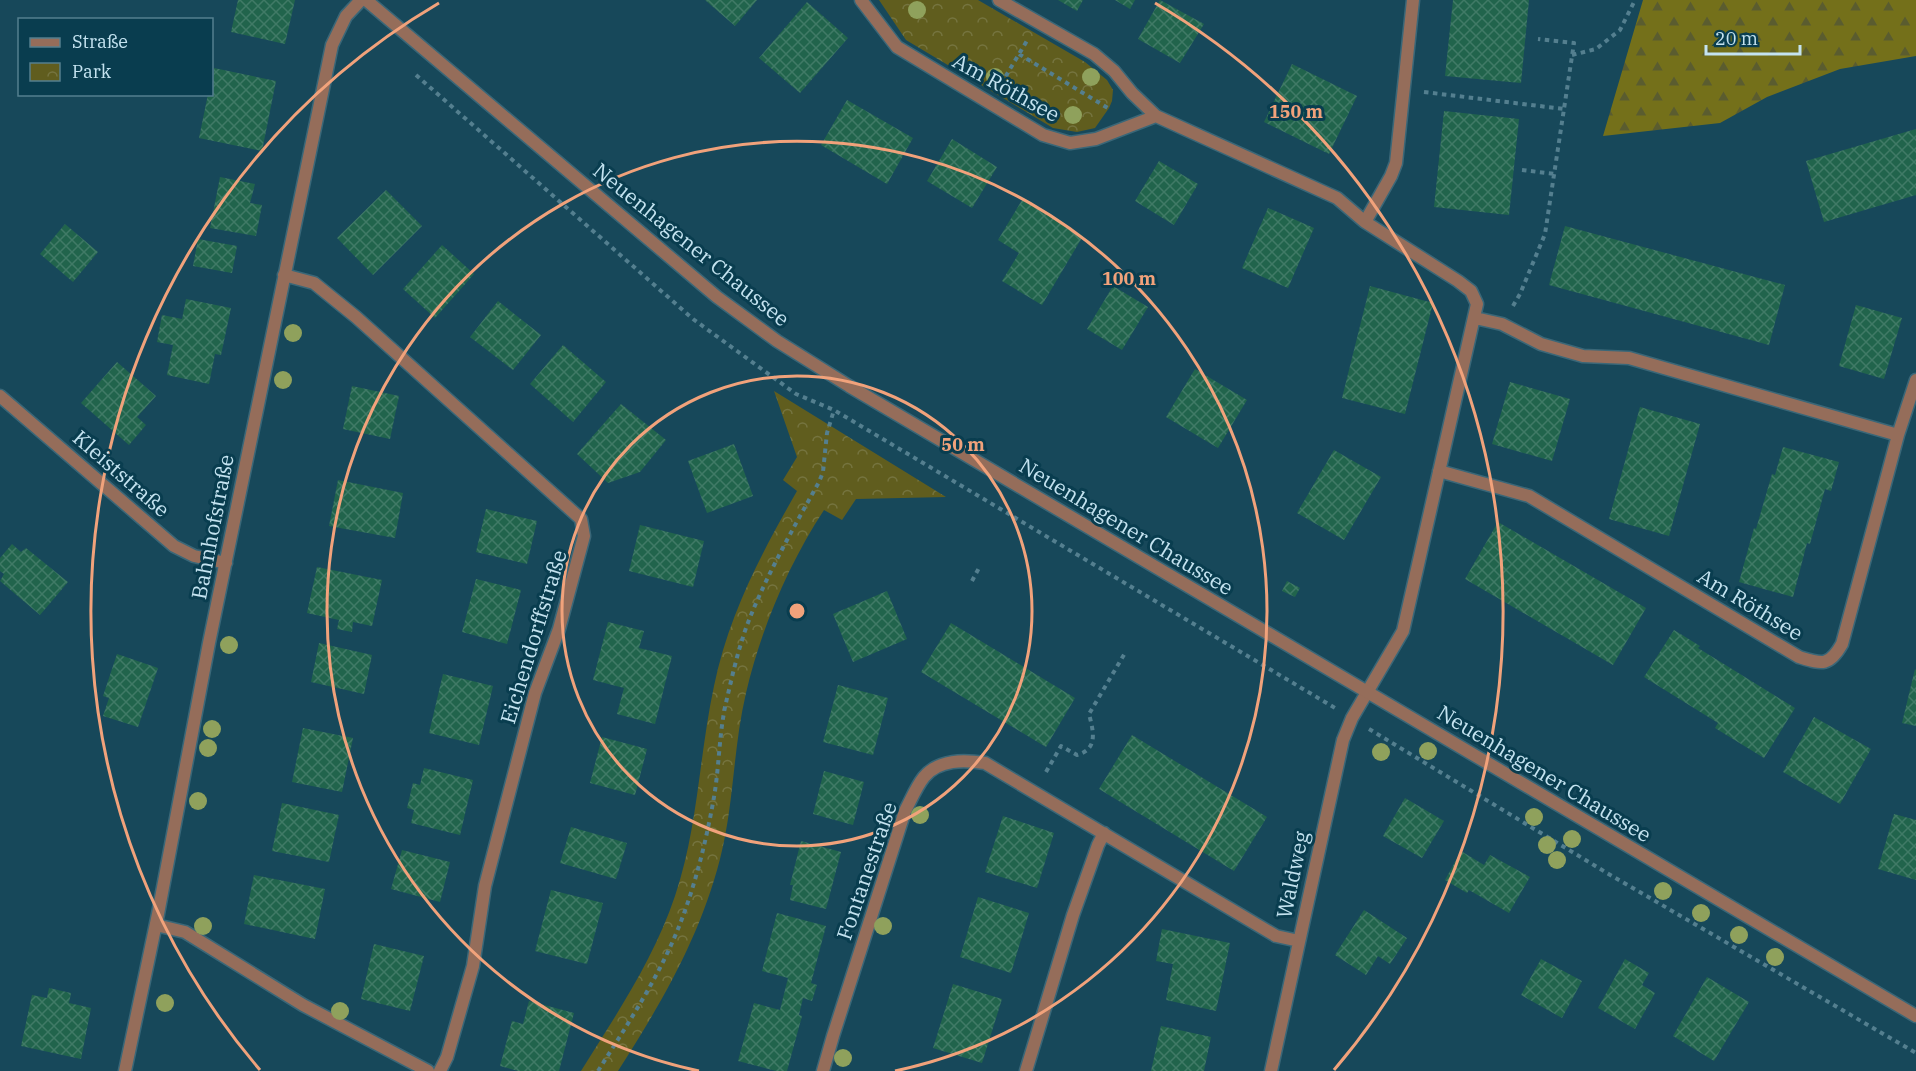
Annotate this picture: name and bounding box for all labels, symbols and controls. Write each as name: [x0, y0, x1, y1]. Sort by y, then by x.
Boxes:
legend: [18, 18, 213, 96]
scale bar: [1706, 18, 1800, 56]
text: 20 m: [1715, 27, 1758, 50]
text: Straße: [72, 30, 128, 53]
street label: Am Röthsee: [948, 46, 1065, 128]
text: Park: [72, 60, 112, 83]
text: 150 m: [1269, 100, 1324, 123]
street label: Neuenhagener Chaussee: [588, 156, 796, 332]
text: 100 m: [1102, 267, 1157, 290]
street label: Kleiststraße: [67, 423, 176, 523]
text: 50 m: [941, 433, 985, 456]
street label: Neuenhagener Chaussee: [1014, 451, 1239, 601]
street label: Bahnhofstraße: [184, 452, 240, 602]
street label: Eichendorffstraße: [493, 546, 573, 727]
street label: Am Röthsee: [1693, 562, 1808, 647]
centre of rings: [787, 601, 807, 621]
street label: Neuenhagener Chaussee: [1432, 698, 1657, 848]
street label: Fontanestraße: [829, 798, 903, 943]
street label: Waldweg: [1269, 828, 1315, 921]

